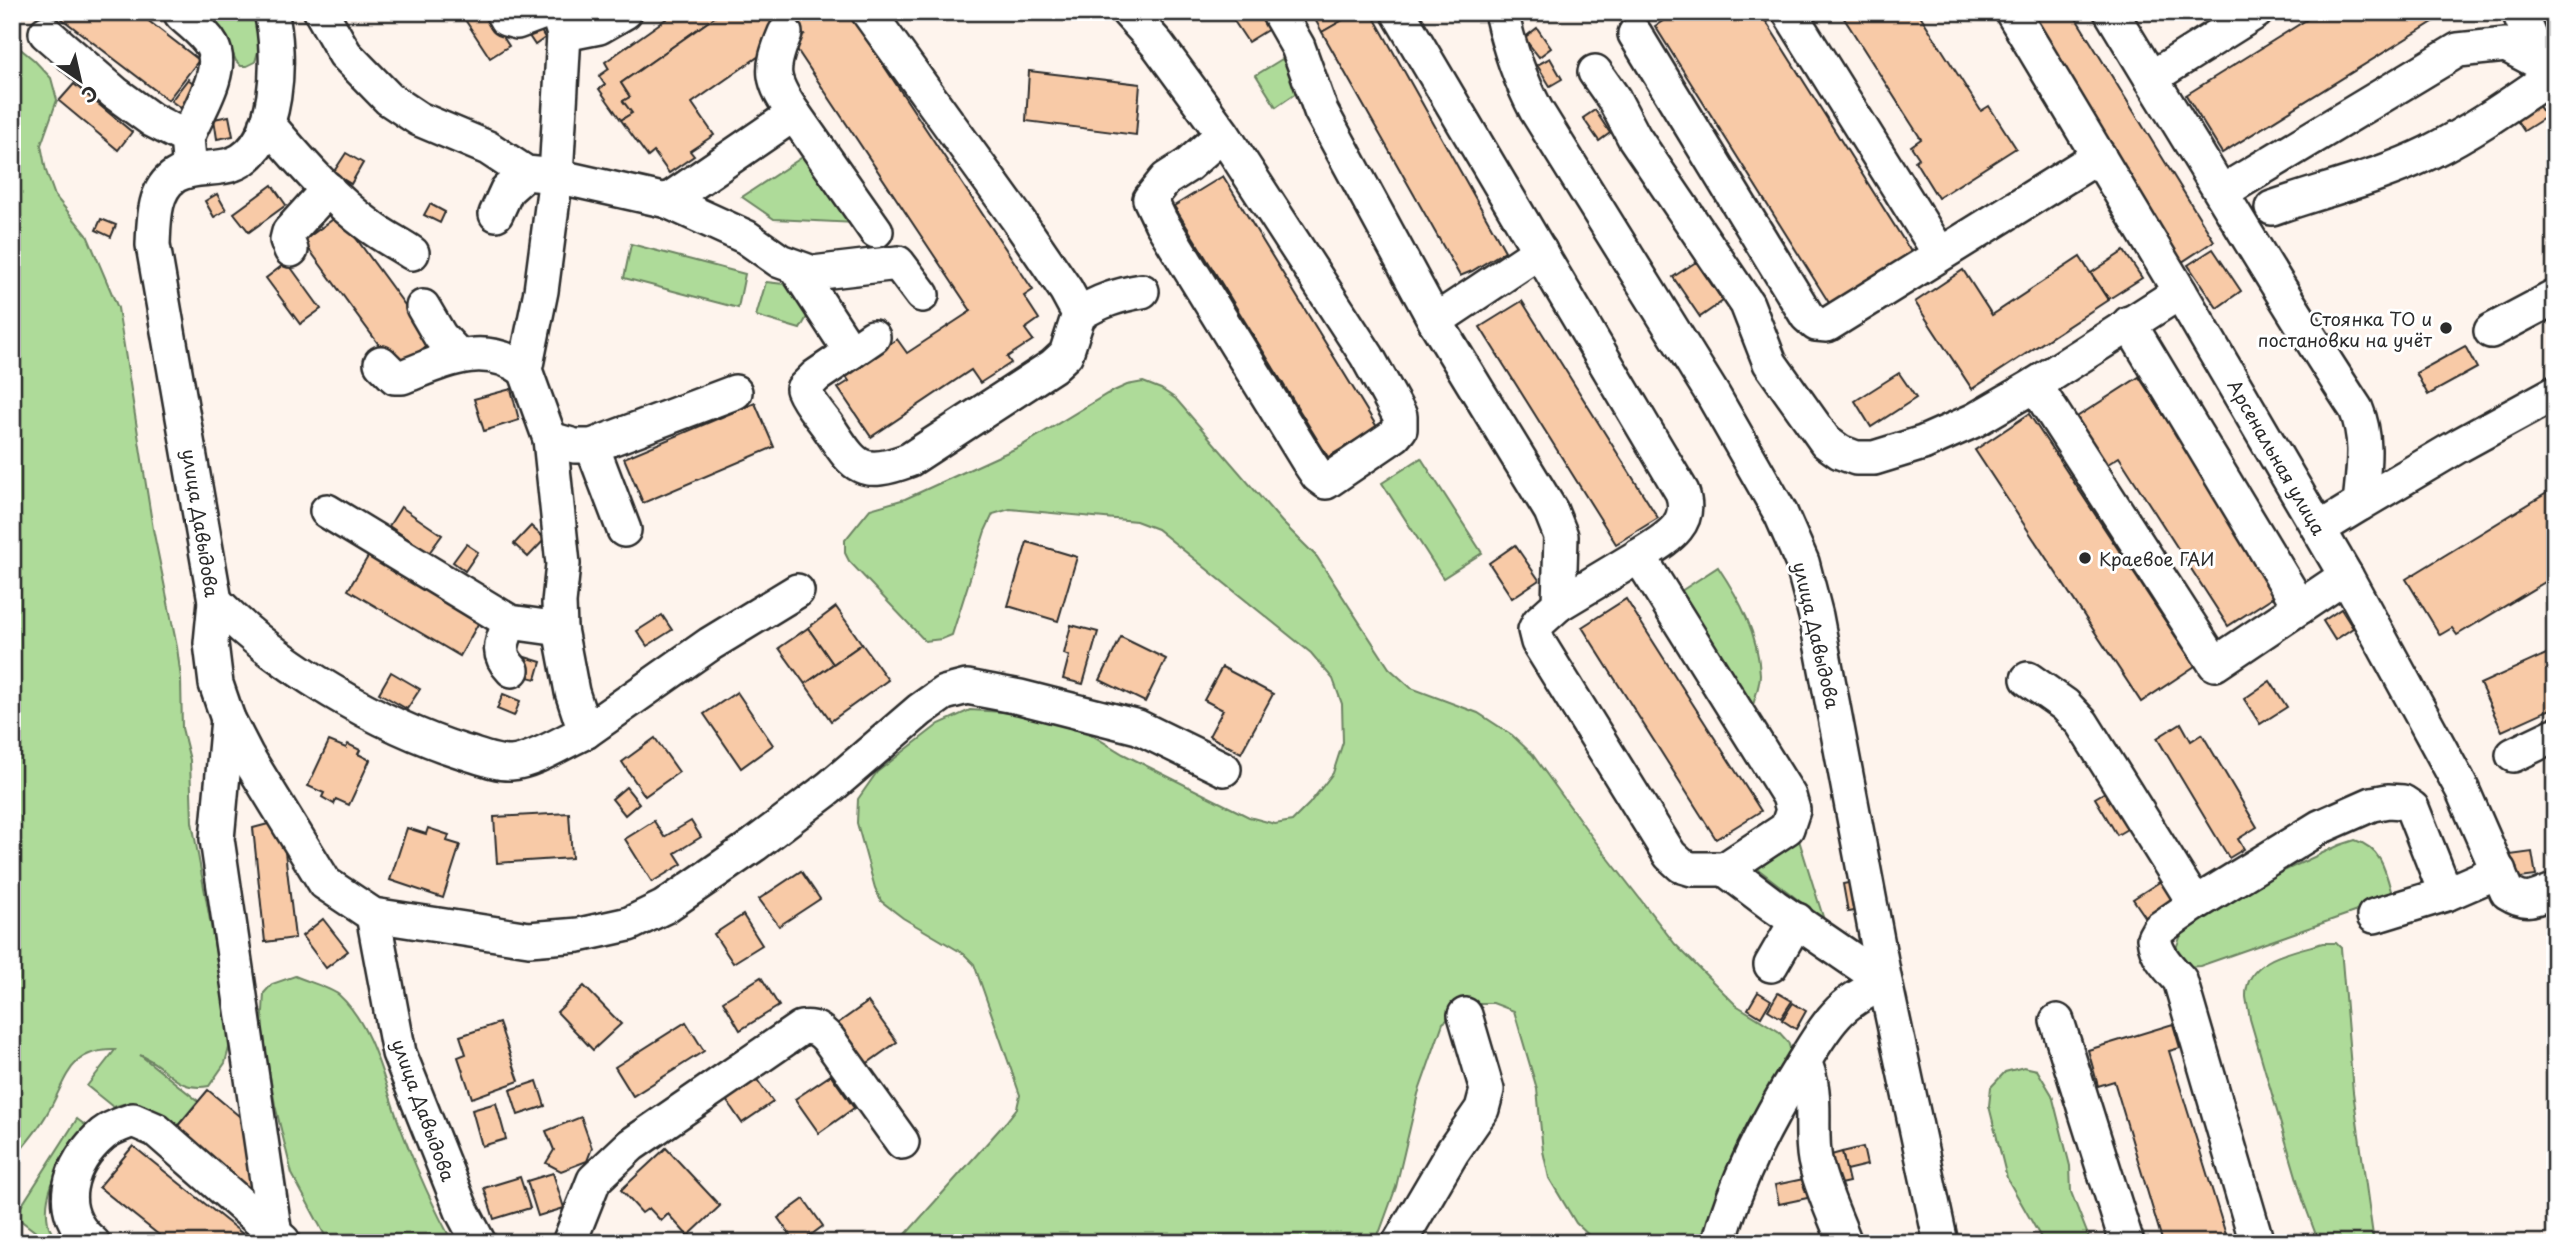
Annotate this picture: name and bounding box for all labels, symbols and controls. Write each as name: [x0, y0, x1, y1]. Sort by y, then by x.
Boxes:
north arrow: [46, 46, 116, 116]
text: С: [76, 79, 104, 111]
place label: Стоянка ТО и постановки на учёт: [2258, 305, 2432, 353]
marker: Стоянка ТО и постановки на учёт: [2438, 320, 2454, 336]
street label: Арсенальная улица: [2221, 374, 2333, 540]
street label: улица Давыдова: [176, 447, 226, 600]
place label: Краевое ГАИ: [2099, 545, 2215, 572]
marker: Краевое ГАИ: [2077, 550, 2093, 566]
street label: улица Давыдова: [1787, 559, 1847, 712]
street label: улица Давыдова: [386, 1035, 463, 1186]

